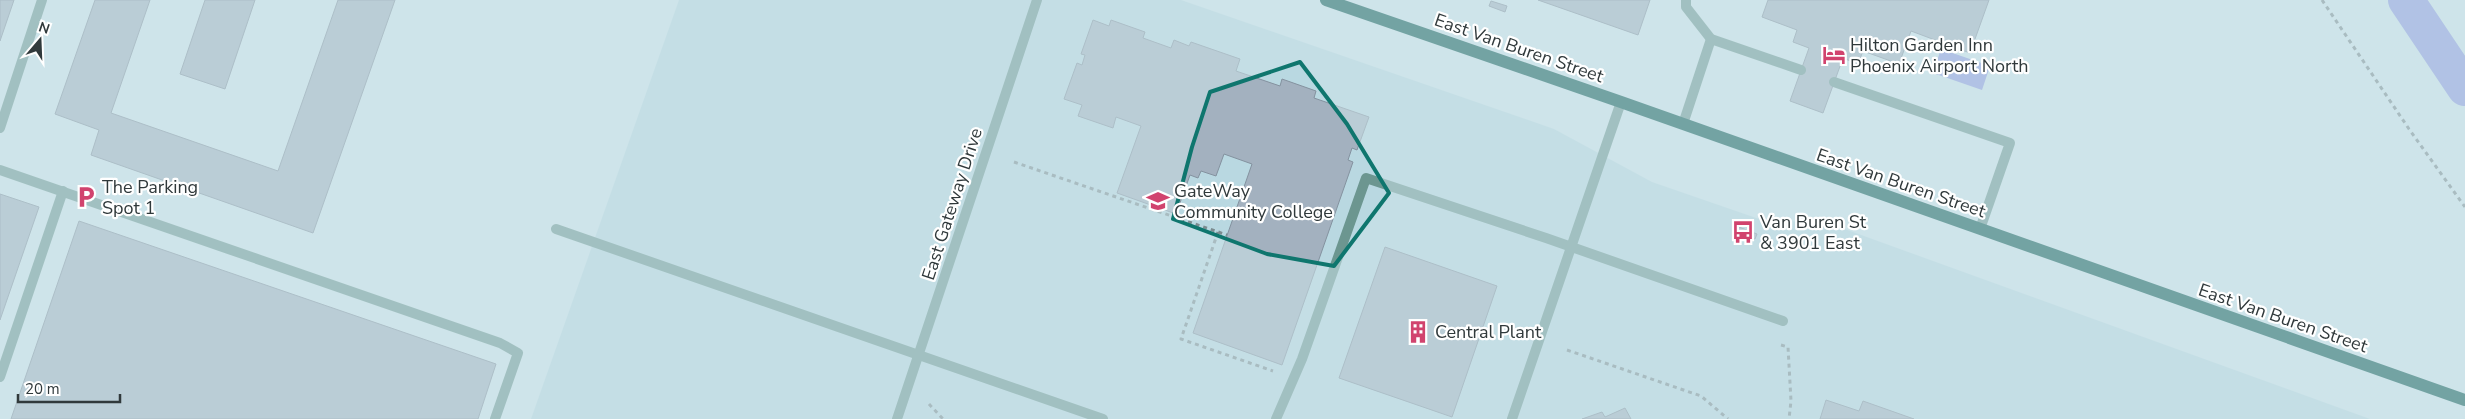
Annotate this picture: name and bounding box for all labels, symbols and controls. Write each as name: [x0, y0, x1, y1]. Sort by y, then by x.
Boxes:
street label: East Van Buren Street: [1431, 8, 1607, 88]
north arrow: [15, 15, 65, 65]
text: N: [36, 17, 52, 39]
place label: Hilton Garden Inn Phoenix Airport North: [1850, 33, 2029, 78]
hotel icon: Hilton Garden Inn Phoenix Airport North: [1821, 42, 1847, 68]
street label: East Gateway Drive: [916, 125, 988, 283]
street label: East Van Buren Street: [1813, 143, 1989, 223]
place label: The Parking Spot 1: [102, 175, 198, 220]
place label: GateWay Community College: [1174, 179, 1333, 224]
parking icon: The Parking Spot 1: [73, 184, 99, 210]
school or university icon: GateWay Community College: [1145, 188, 1171, 214]
place label: Van Buren St & 3901 East: [1759, 210, 1867, 255]
bus stop icon: Van Buren St & 3901 East: [1730, 219, 1756, 245]
street label: East Van Buren Street: [2195, 278, 2371, 358]
building icon: Central Plant: [1405, 319, 1431, 345]
place label: Central Plant: [1435, 320, 1542, 344]
scale bar: [18, 372, 120, 404]
text: 20 m: [25, 379, 60, 399]

